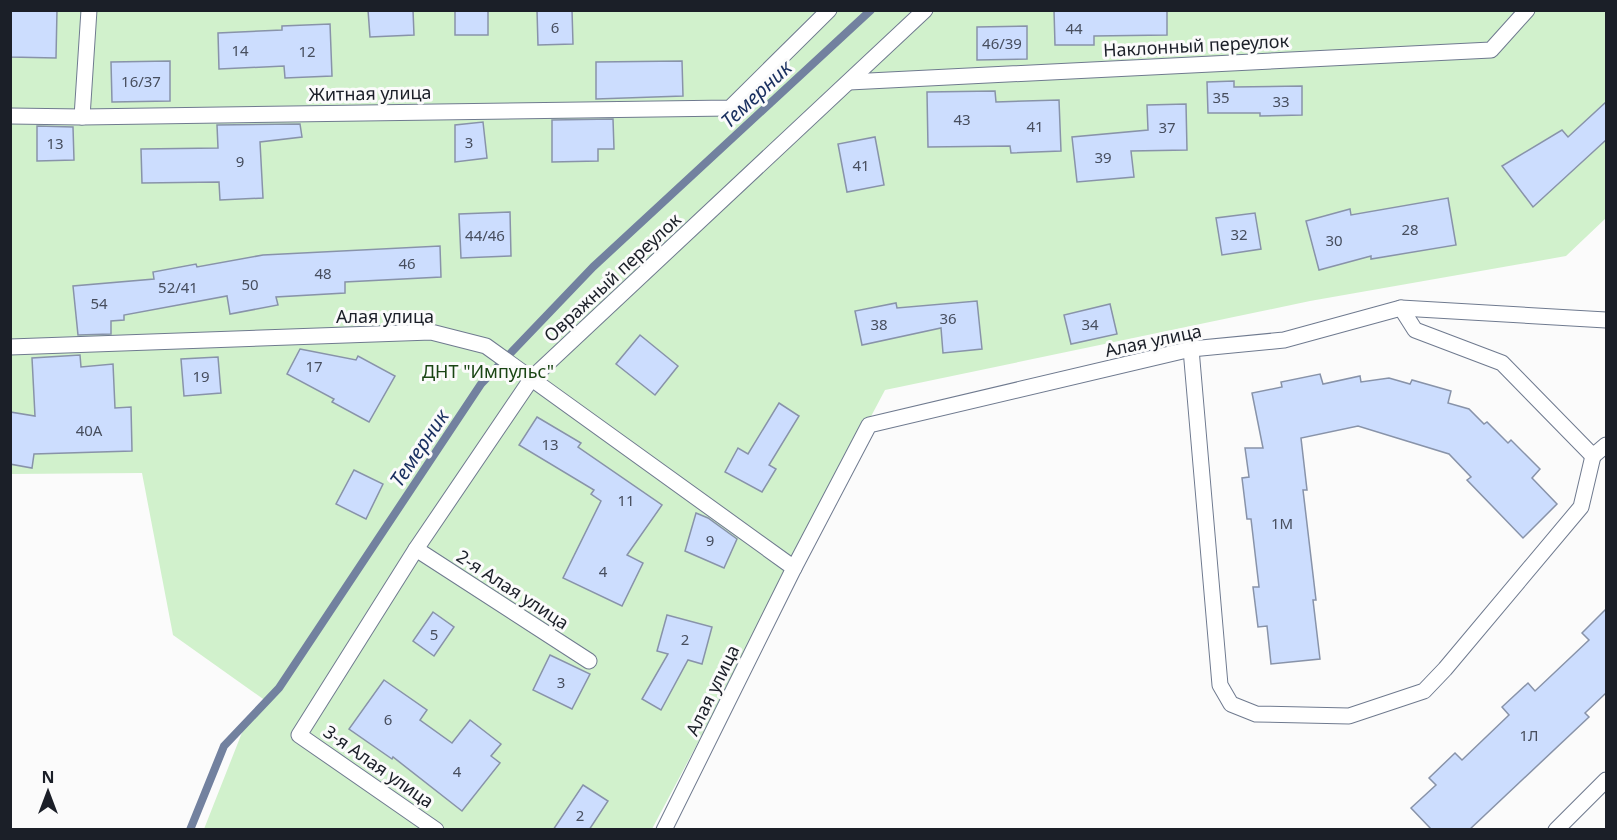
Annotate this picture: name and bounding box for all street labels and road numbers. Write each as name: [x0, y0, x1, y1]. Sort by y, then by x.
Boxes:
street label: Наклонный переулок: [1102, 28, 1290, 62]
street label: Житная улица: [308, 80, 432, 106]
street label: Овражный переулок: [538, 207, 686, 347]
street label: Алая улица: [336, 304, 434, 328]
street label: Алая улица: [1102, 318, 1204, 362]
street label: 2-я Алая улица: [452, 544, 574, 634]
street label: Алая улица: [680, 641, 744, 739]
street label: 3-я Алая улица: [319, 719, 439, 813]

